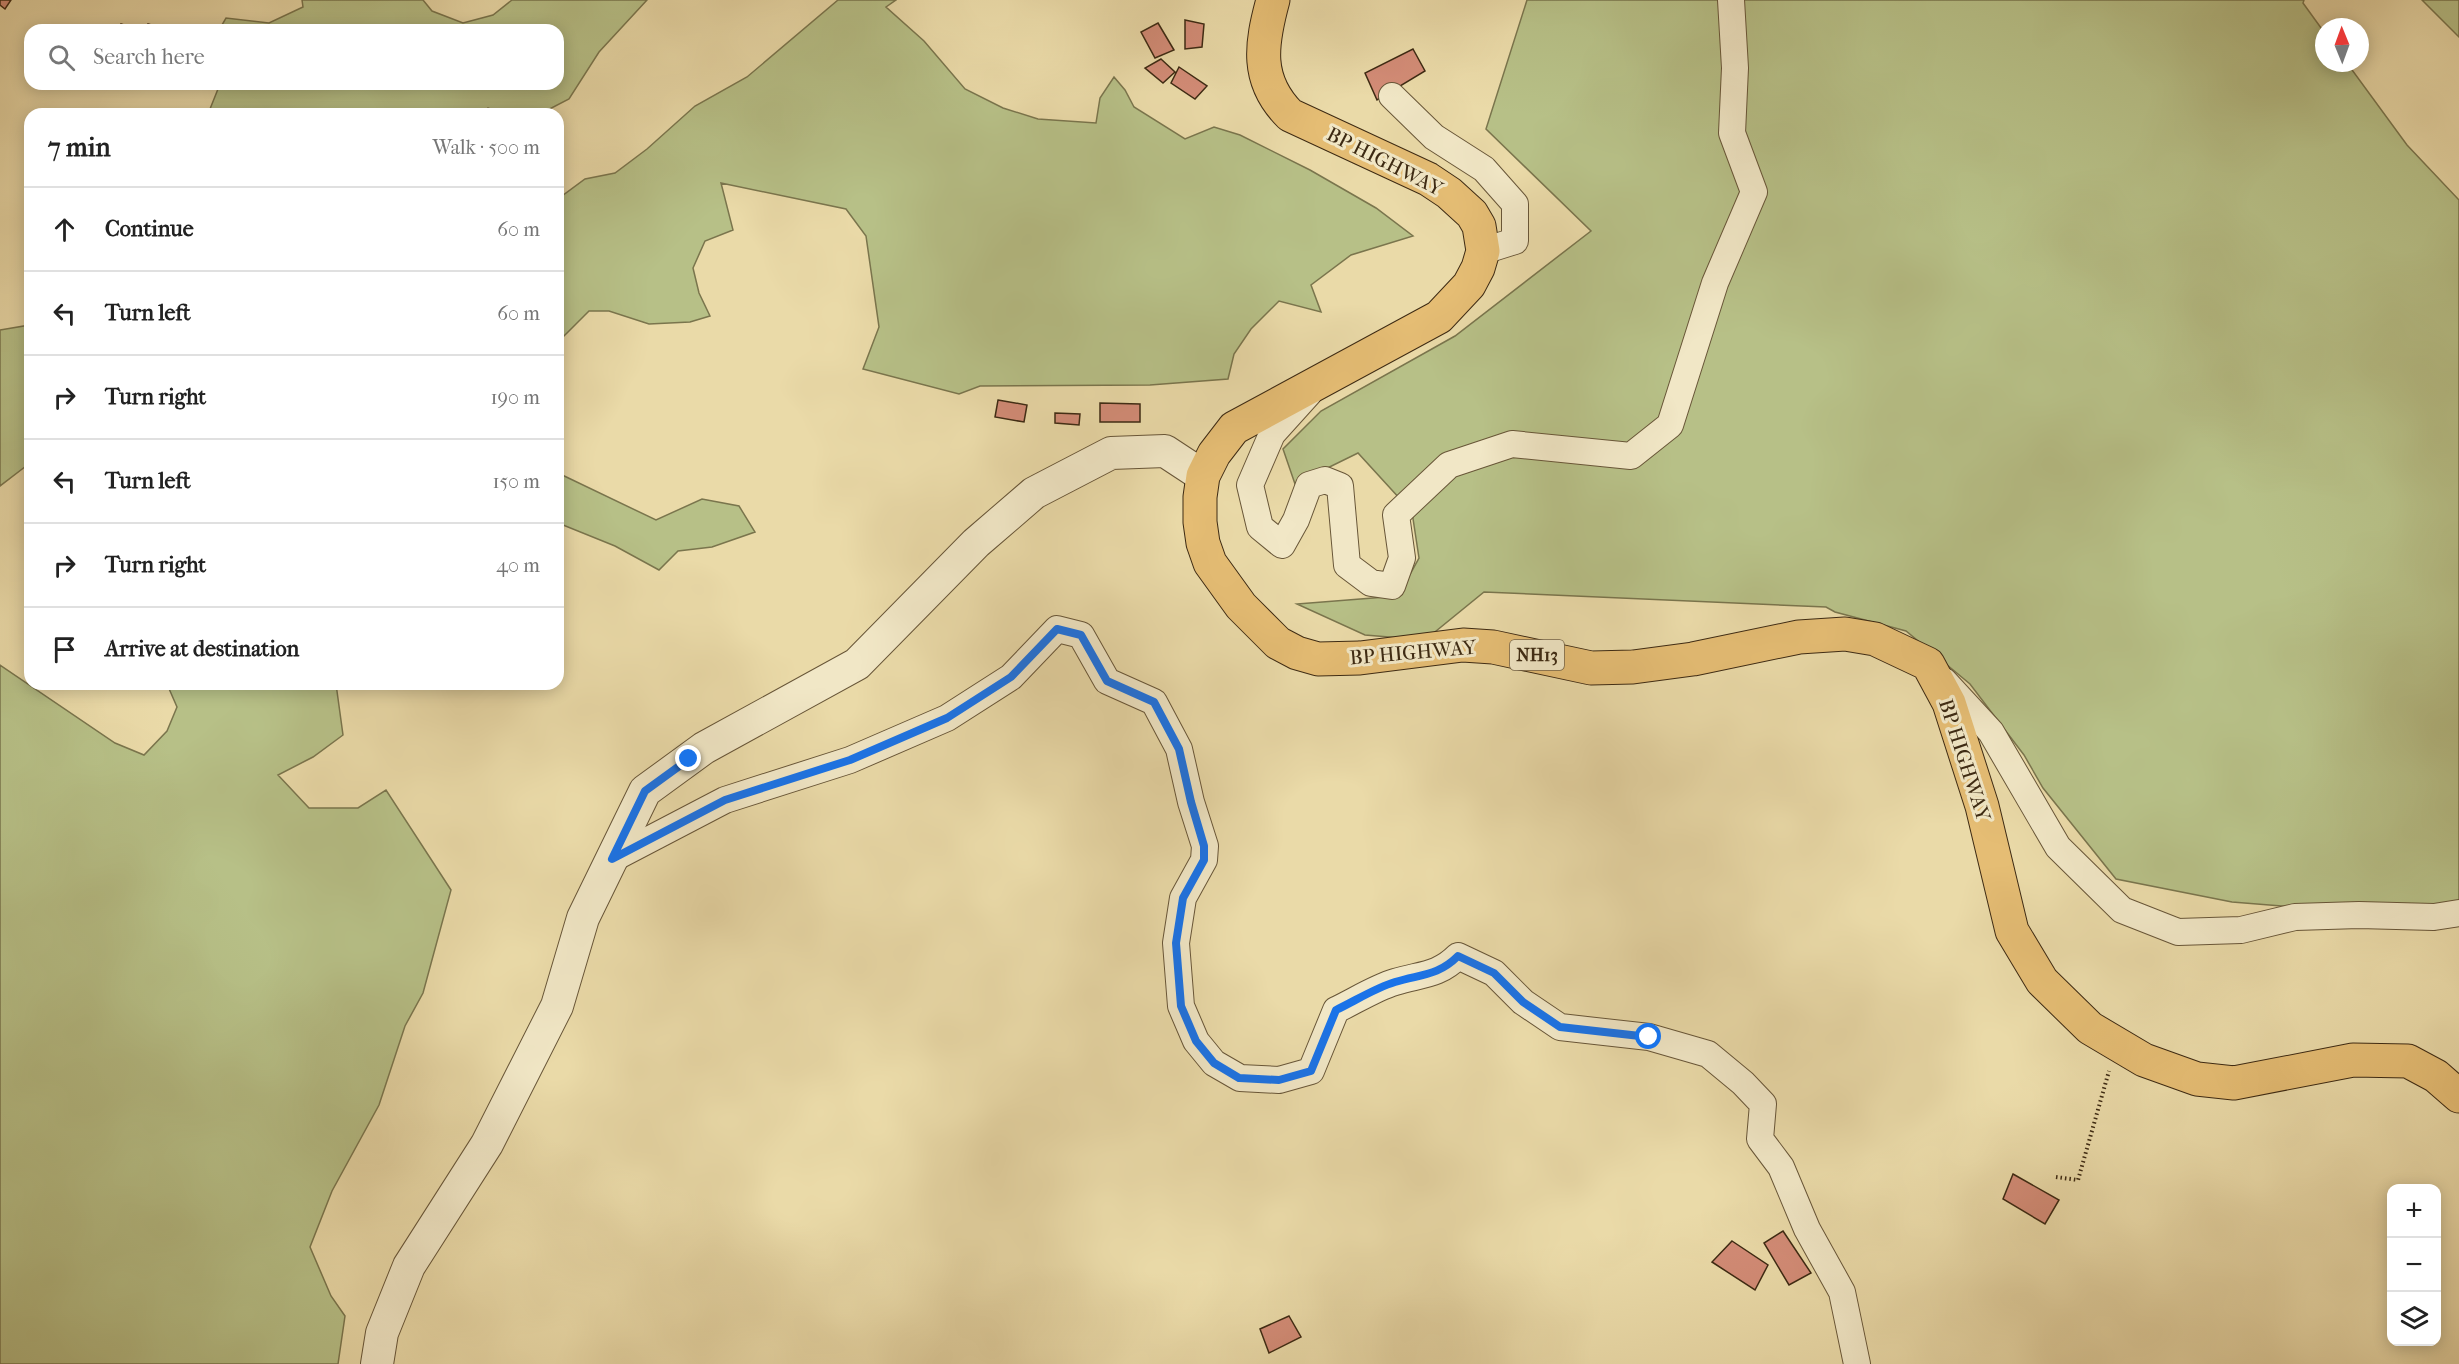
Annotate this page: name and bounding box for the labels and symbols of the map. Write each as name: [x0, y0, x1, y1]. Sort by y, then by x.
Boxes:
north arrow: [2315, 18, 2369, 72]
street label: BP HIGHWAY: [1323, 122, 1448, 201]
street label: BP HIGHWAY: [1349, 635, 1479, 669]
road number: NH13: [1510, 640, 1564, 670]
street label: BP HIGHWAY: [1934, 696, 1996, 825]
route end: [675, 745, 701, 771]
route start: [1635, 1023, 1661, 1049]

